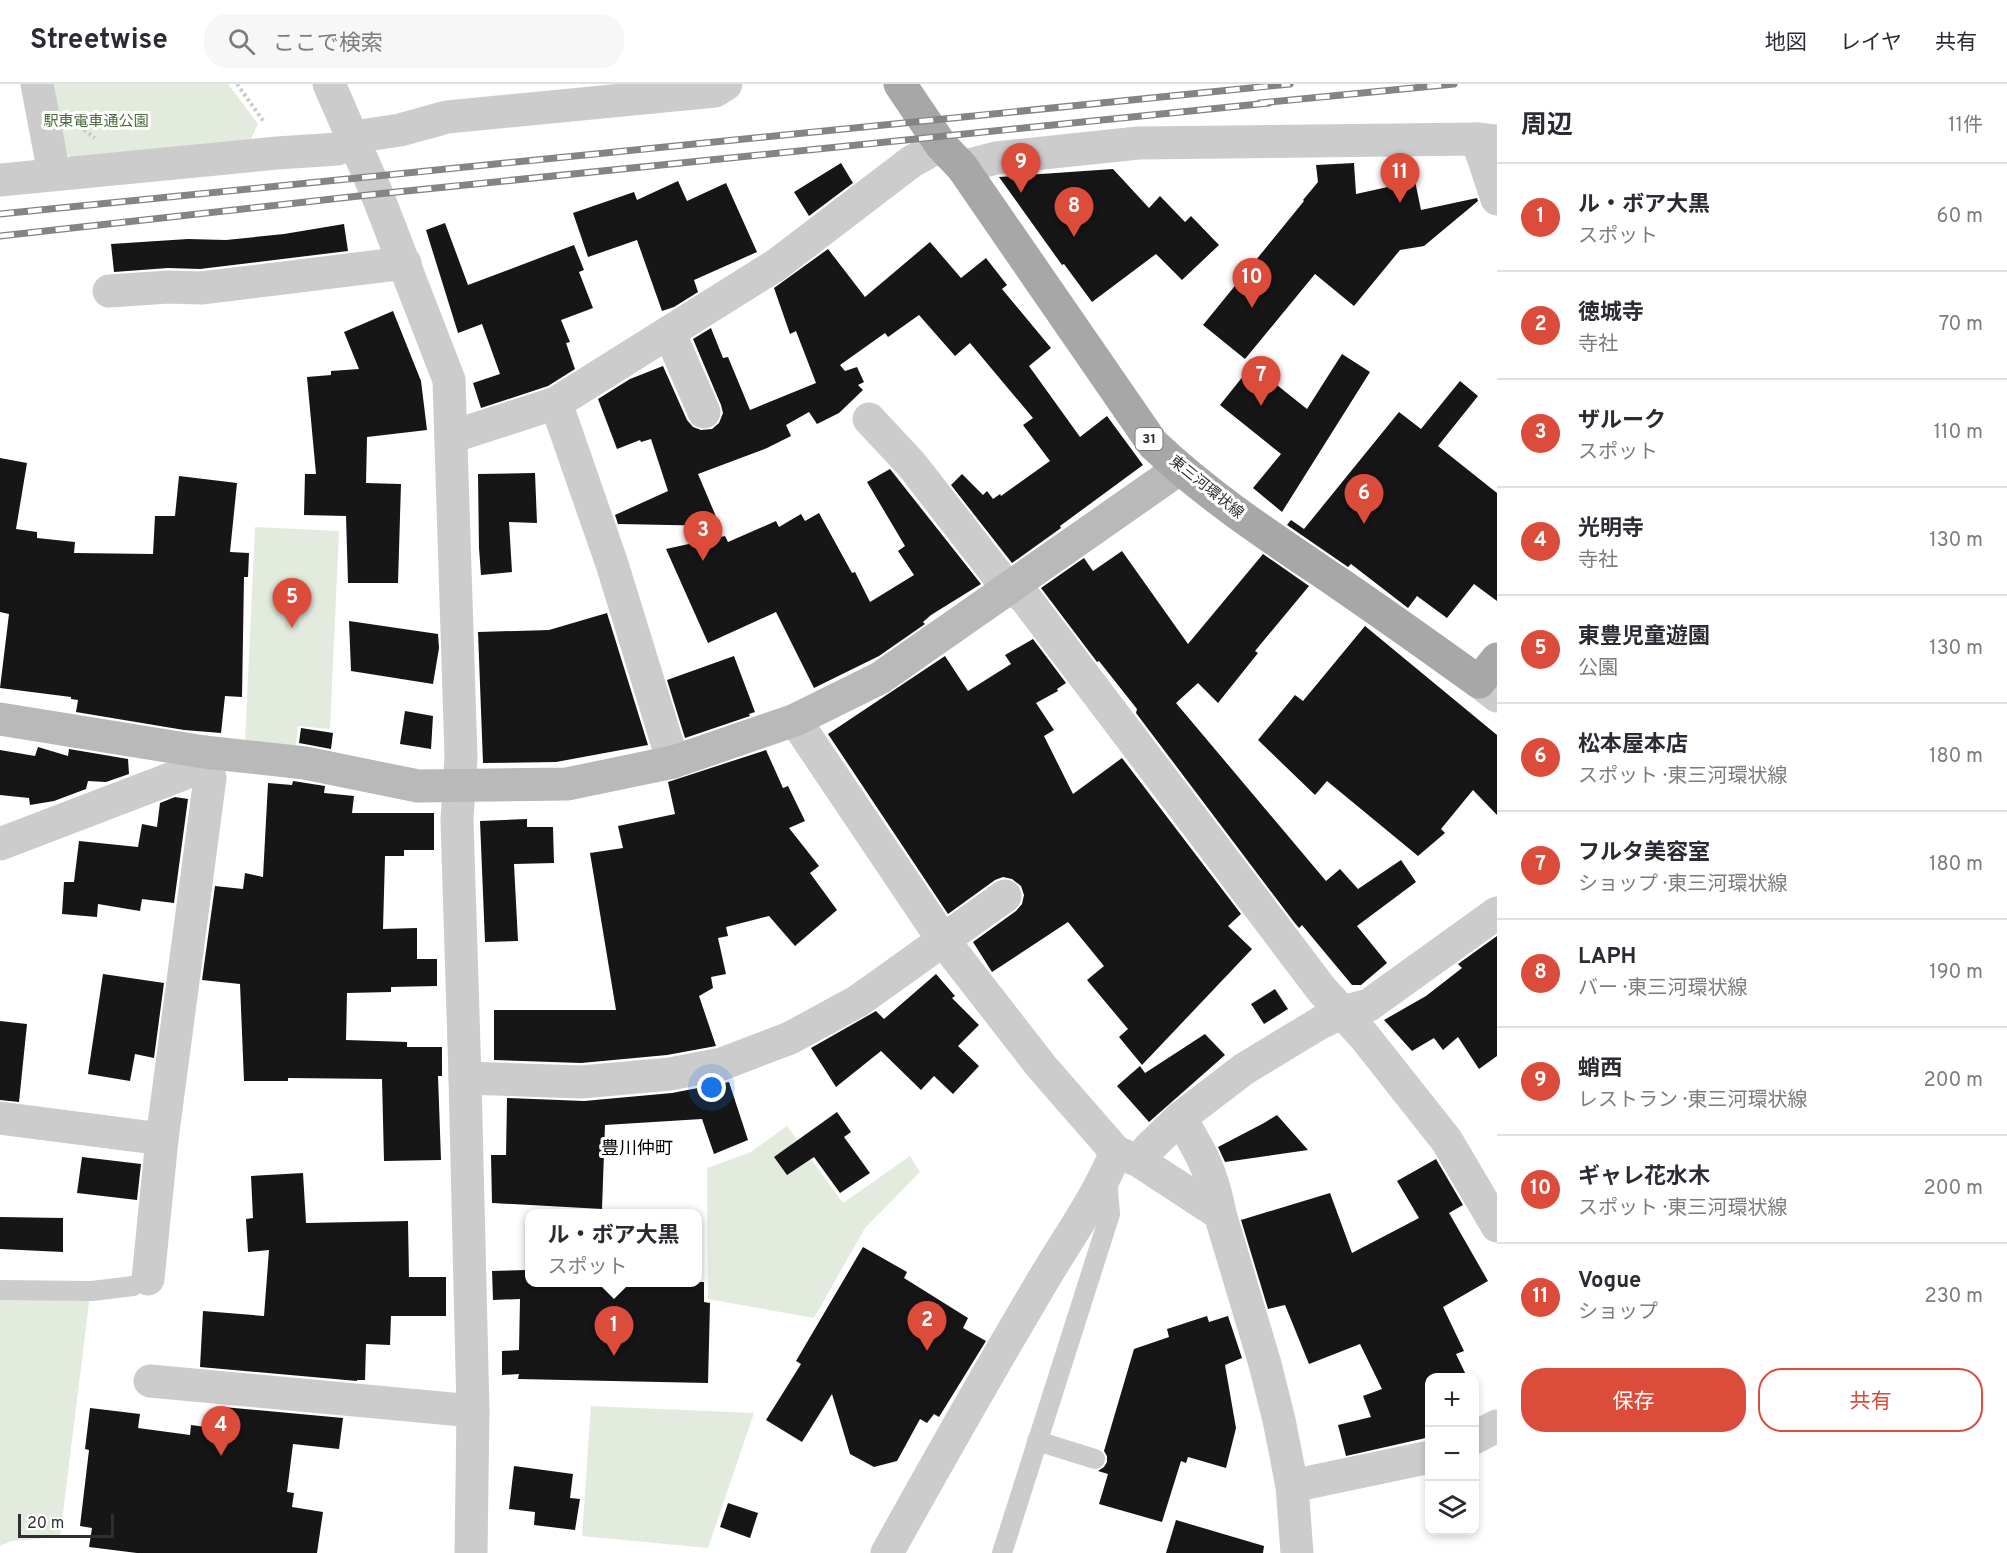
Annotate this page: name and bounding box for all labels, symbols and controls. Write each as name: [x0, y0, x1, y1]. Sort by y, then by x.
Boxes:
search box: [204, 14, 624, 68]
text: Streetwise: [30, 23, 168, 59]
icon: search: [225, 25, 258, 58]
text: 地図: [1765, 30, 1807, 57]
text: レイヤ: [1840, 30, 1902, 57]
text: 共有: [1935, 30, 1977, 57]
text: ここで検索: [273, 31, 383, 58]
text: 周辺: [1521, 110, 1573, 143]
park label: 駅東電車通公園: [43, 113, 149, 132]
text: 11件: [1948, 113, 1983, 139]
pin: 9: [1002, 144, 1040, 193]
pin: 11: [1380, 154, 1420, 203]
pin: 8: [1054, 188, 1094, 237]
text: ル・ボア大黒: [1578, 192, 1710, 219]
text: 1: [1537, 204, 1545, 230]
text: 60 m: [1937, 204, 1983, 230]
text: スポット: [1578, 224, 1658, 250]
pin: 10: [1232, 258, 1272, 308]
text: 徳城寺: [1578, 300, 1644, 327]
text: 2: [1534, 312, 1547, 338]
text: 70 m: [1939, 312, 1983, 338]
text: 寺社: [1578, 332, 1618, 358]
pin: 7: [1242, 356, 1280, 406]
text: ザルーク: [1578, 408, 1666, 435]
text: 3: [1535, 420, 1547, 446]
text: 110 m: [1934, 420, 1983, 446]
road number: 31: [1136, 428, 1162, 450]
text: スポット: [1578, 440, 1658, 466]
street label: 東三河環状線: [1165, 452, 1248, 524]
pin: 6: [1344, 474, 1384, 524]
pin: 3: [684, 512, 722, 561]
text: 光明寺: [1578, 516, 1644, 543]
text: 4: [1534, 528, 1547, 554]
text: 130 m: [1929, 528, 1983, 554]
text: 寺社: [1578, 548, 1618, 574]
pin: 5: [272, 578, 312, 628]
text: 東豊児童遊園: [1578, 624, 1710, 651]
text: 5: [1534, 636, 1547, 662]
text: 130 m: [1929, 636, 1983, 662]
text: 公園: [1578, 656, 1618, 682]
text: 松本屋本店: [1578, 732, 1688, 759]
text: 6: [1534, 744, 1547, 770]
text: 180 m: [1929, 744, 1983, 770]
text: スポット · 東三河環状線: [1578, 764, 1787, 790]
text: フルタ美容室: [1578, 840, 1710, 867]
text: 7: [1535, 852, 1546, 878]
text: 180 m: [1929, 852, 1983, 878]
text: ショップ · 東三河環状線: [1578, 872, 1787, 898]
text: LAPH: [1578, 944, 1636, 971]
text: 8: [1534, 960, 1547, 986]
text: 190 m: [1929, 960, 1983, 986]
text: バー · 東三河環状線: [1578, 976, 1747, 1002]
text: 蛸西: [1578, 1056, 1622, 1083]
text: 9: [1534, 1068, 1547, 1094]
text: 200 m: [1924, 1068, 1983, 1094]
your location: [697, 1073, 726, 1102]
text: レストラン · 東三河環状線: [1578, 1088, 1807, 1114]
district label: 豊川仲町: [601, 1138, 673, 1161]
text: ギャレ花水木: [1578, 1164, 1710, 1191]
text: 10: [1530, 1176, 1551, 1202]
text: 200 m: [1924, 1176, 1983, 1202]
text: スポット · 東三河環状線: [1578, 1196, 1787, 1222]
popup: [525, 1209, 702, 1287]
text: ル・ボア大黒: [547, 1223, 680, 1250]
text: スポット: [547, 1255, 627, 1281]
text: Vogue: [1578, 1268, 1641, 1295]
text: 11: [1533, 1284, 1549, 1310]
text: 230 m: [1924, 1284, 1983, 1310]
text: ショップ: [1578, 1300, 1658, 1326]
pin: 2: [908, 1302, 946, 1351]
pin: 1: [594, 1306, 634, 1356]
button: 保存: [1521, 1368, 1746, 1432]
button: 共有: [1758, 1368, 1983, 1432]
map controls: [1425, 1373, 1479, 1535]
button: +: [1425, 1373, 1479, 1427]
pin: 4: [202, 1406, 240, 1456]
button: −: [1425, 1427, 1479, 1481]
button: layers: [1425, 1481, 1479, 1535]
scale bar: [18, 1511, 114, 1538]
text: 20 m: [27, 1514, 64, 1534]

